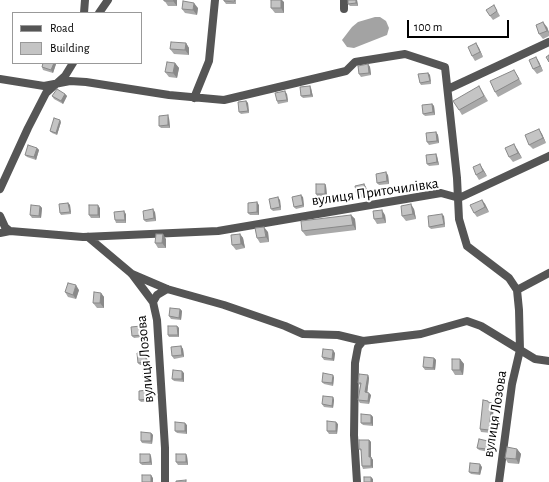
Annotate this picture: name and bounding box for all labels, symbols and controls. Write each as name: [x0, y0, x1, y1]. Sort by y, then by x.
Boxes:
legend: [12, 12, 142, 64]
scale bar: [409, 12, 511, 38]
text: 100 m: [414, 21, 442, 33]
text: Road: [50, 22, 74, 34]
text: Building: [50, 42, 90, 54]
street label: вулиця Приточилівка: [310, 174, 440, 210]
street label: вулиця Лозова: [132, 314, 158, 404]
street label: вулиця Лозова: [479, 369, 511, 459]

